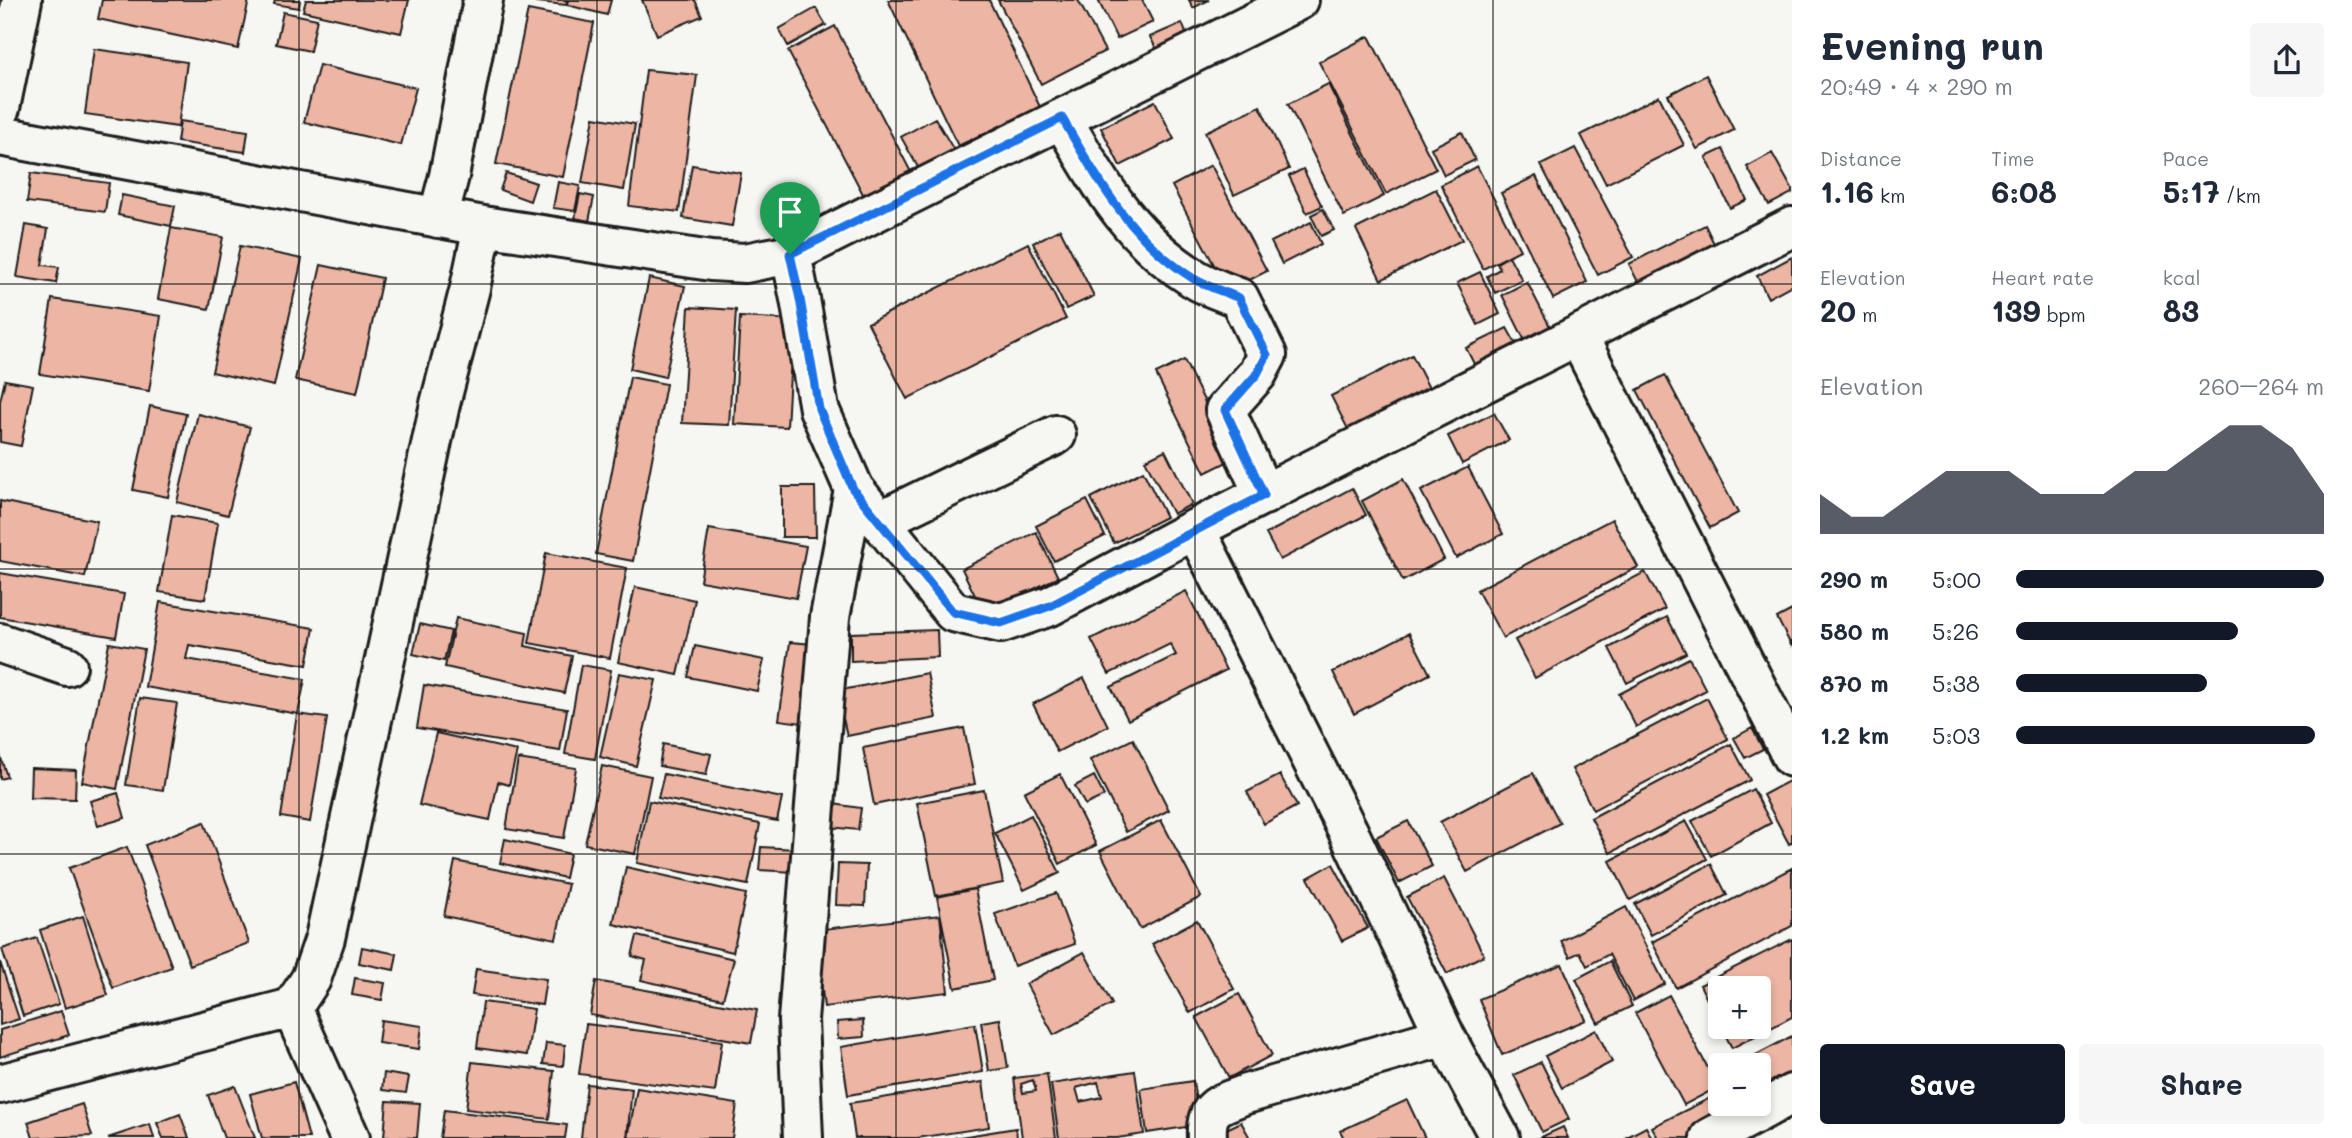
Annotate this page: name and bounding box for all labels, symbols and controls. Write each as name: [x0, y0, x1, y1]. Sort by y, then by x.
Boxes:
text: Evening run: [1820, 20, 2044, 70]
button: share: [2250, 23, 2324, 97]
text: 20:49 · 4 × 290 m: [1820, 71, 2013, 101]
text: Distance: [1820, 146, 1902, 171]
text: Time: [1991, 146, 2035, 171]
text: Pace: [2163, 146, 2209, 171]
text: 1.16: [1820, 171, 1874, 211]
text: 6:08: [1991, 171, 2057, 211]
text: 5:17: [2163, 171, 2220, 211]
pin: [760, 182, 820, 254]
text: km: [1874, 183, 1905, 208]
text: /km: [2220, 183, 2261, 208]
icon: arrive: [771, 193, 809, 231]
text: Elevation: [1820, 265, 1905, 290]
text: Heart rate: [1991, 265, 2094, 290]
text: kcal: [2163, 265, 2201, 290]
text: 20: [1820, 290, 1856, 330]
text: 139: [1991, 290, 2041, 330]
text: 83: [2163, 290, 2199, 330]
text: m: [1856, 302, 1877, 327]
text: bpm: [2041, 302, 2086, 327]
text: Elevation: [1820, 371, 1923, 401]
text: 260–264 m: [2198, 371, 2324, 401]
text: 290 m: [1820, 564, 1888, 594]
text: 5:00: [1932, 564, 1981, 594]
text: 580 m: [1820, 616, 1889, 646]
text: 5:26: [1932, 616, 1979, 646]
text: 870 m: [1820, 668, 1888, 698]
text: 5:38: [1932, 668, 1980, 698]
text: 1.2 km: [1820, 720, 1889, 750]
text: 5:03: [1932, 720, 1980, 750]
map controls: [1708, 976, 1771, 1116]
button: +: [1708, 976, 1771, 1039]
button: Save: [1820, 1044, 2065, 1124]
button: Share: [2079, 1044, 2324, 1124]
button: −: [1708, 1053, 1771, 1116]

